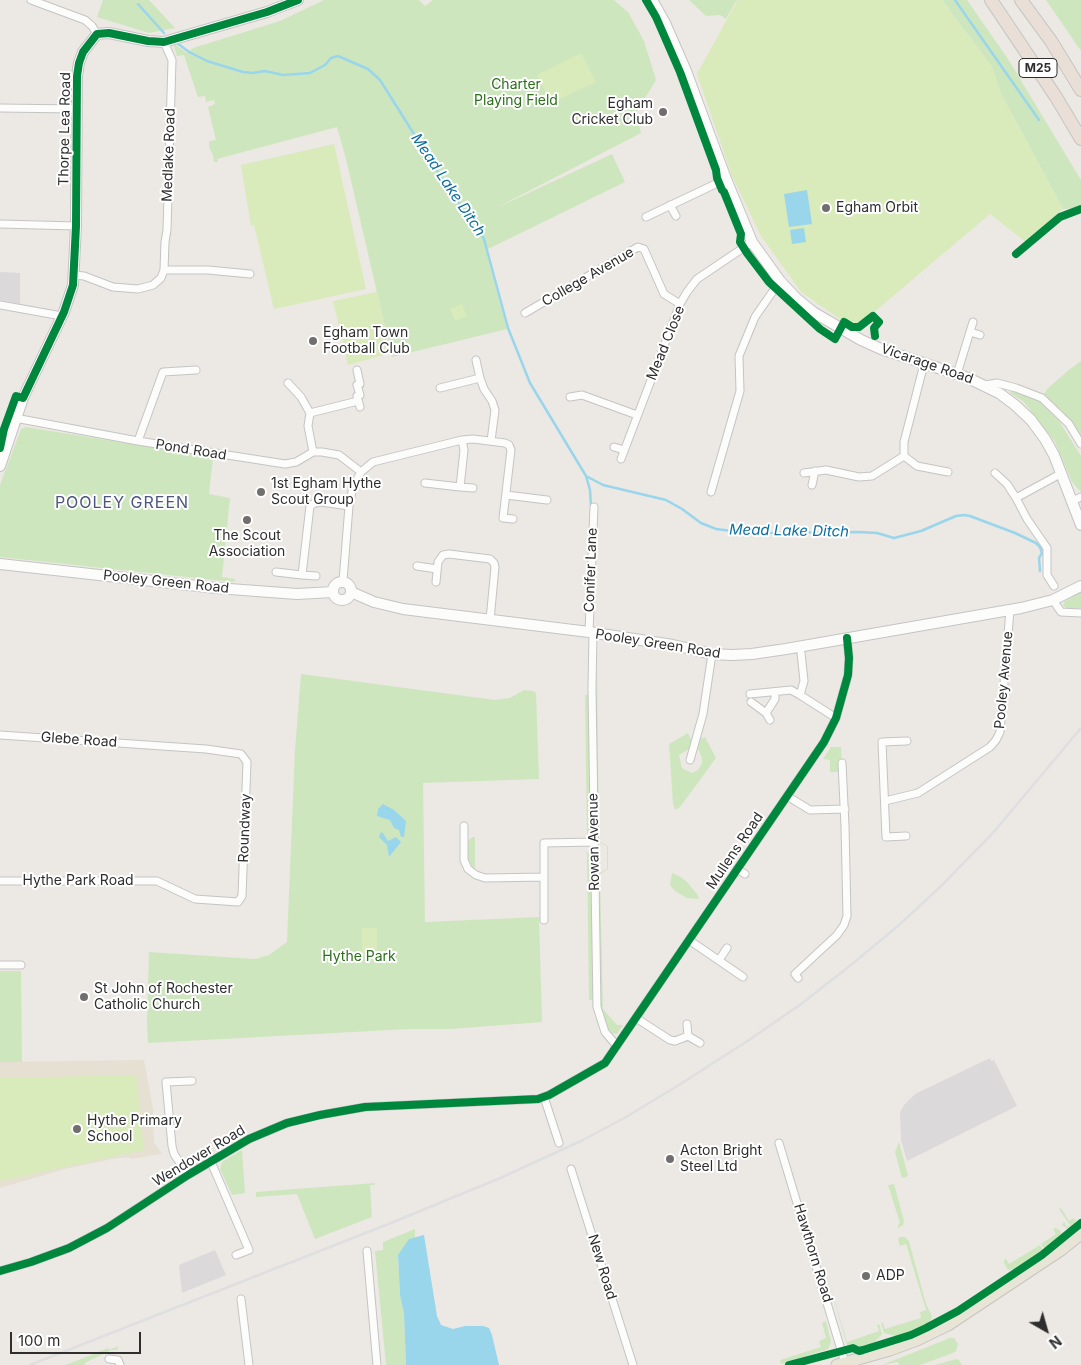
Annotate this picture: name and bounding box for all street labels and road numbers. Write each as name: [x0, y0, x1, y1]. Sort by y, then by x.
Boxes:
road number: M25: [1019, 58, 1057, 78]
street label: Thorpe Lea Road: [56, 72, 74, 186]
street label: Medlake Road: [159, 108, 179, 202]
street label: College Avenue: [539, 244, 637, 310]
street label: Mead Close: [643, 303, 689, 383]
street label: Vicarage Road: [879, 340, 975, 388]
street label: Pond Road: [154, 436, 228, 464]
street label: Conifer Lane: [581, 527, 601, 613]
street label: Pooley Green Road: [102, 567, 230, 597]
street label: Pooley Green Road: [594, 626, 722, 662]
street label: Pooley Avenue: [991, 630, 1017, 730]
street label: Glebe Road: [40, 729, 118, 751]
street label: Roundway: [235, 793, 255, 863]
street label: Rowan Avenue: [585, 793, 603, 891]
street label: Mullens Road: [703, 809, 767, 893]
street label: Hythe Park Road: [22, 873, 134, 889]
street label: Wendover Road: [150, 1122, 248, 1190]
street label: Hawthorn Road: [790, 1202, 836, 1304]
street label: New Road: [584, 1232, 620, 1302]

